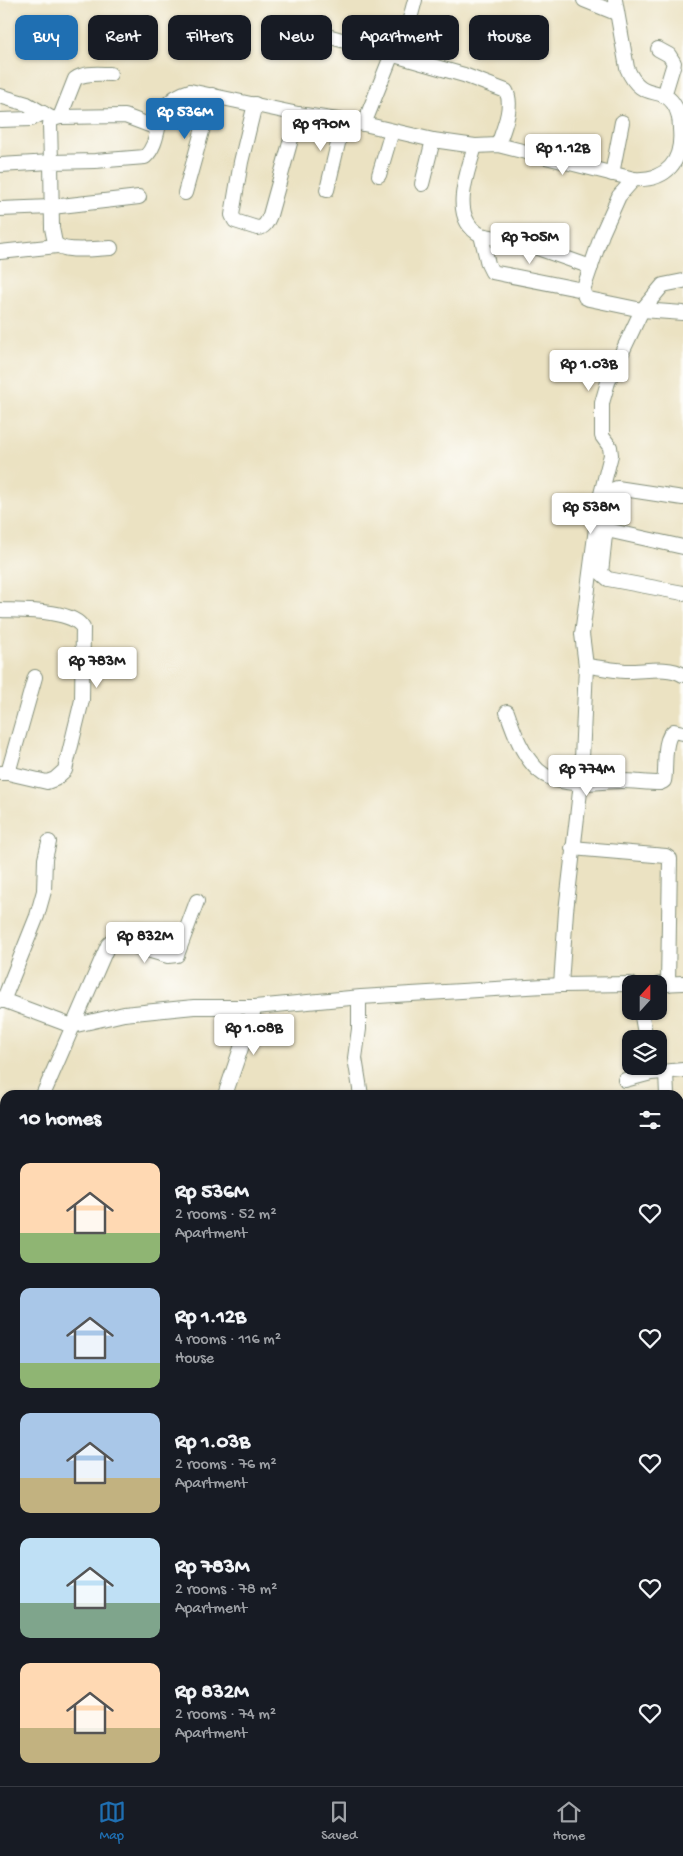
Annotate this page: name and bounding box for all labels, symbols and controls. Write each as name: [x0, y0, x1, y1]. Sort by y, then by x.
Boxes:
chip: Buy: [15, 15, 78, 60]
chip: Rent: [88, 15, 158, 60]
chip: Filters: [168, 15, 251, 60]
chip: New: [261, 15, 332, 60]
chip: Apartment: [342, 15, 459, 60]
chip: House: [469, 15, 549, 60]
pin: Rp 536M: [139, 98, 231, 140]
text: Rp 536M: [157, 104, 213, 123]
pin: Rp 970M: [275, 110, 367, 152]
text: Rp 970M: [293, 116, 349, 135]
pin: Rp 1.12B: [511, 134, 615, 176]
text: Rp 1.12B: [536, 140, 590, 159]
pin: Rp 705M: [484, 222, 576, 265]
text: Rp 705M: [502, 229, 558, 248]
pin: Rp 1.03B: [537, 350, 641, 392]
text: Rp 1.03B: [560, 356, 618, 375]
pin: Rp 538M: [545, 492, 637, 535]
text: Rp 538M: [563, 499, 619, 518]
pin: Rp 783M: [51, 646, 143, 689]
text: Rp 783M: [69, 653, 125, 672]
pin: Rp 774M: [541, 754, 633, 797]
text: Rp 774M: [559, 761, 615, 780]
pin: Rp 832M: [99, 922, 191, 964]
text: Rp 832M: [117, 928, 173, 947]
north arrow: [622, 975, 668, 1020]
map controls: [622, 975, 667, 1075]
pin: Rp 1.08B: [202, 1014, 306, 1056]
text: Rp 1.08B: [225, 1020, 283, 1039]
button: layers: [622, 1030, 667, 1075]
icon: filters: [636, 1106, 664, 1134]
text: 10 homes: [20, 1108, 101, 1133]
text: Rp 536M: [175, 1181, 248, 1206]
icon: home: [60, 1183, 120, 1243]
icon: heart: [636, 1199, 664, 1227]
text: 2 rooms · 52 m²: [175, 1206, 277, 1225]
text: Apartment: [175, 1225, 247, 1244]
text: Rp 1.12B: [175, 1306, 246, 1331]
icon: home: [60, 1308, 120, 1368]
icon: heart: [636, 1324, 664, 1352]
text: 4 rooms · 116 m²: [175, 1331, 281, 1350]
text: House: [175, 1350, 214, 1369]
text: Rp 1.03B: [175, 1431, 250, 1456]
icon: home: [60, 1433, 120, 1493]
icon: heart: [636, 1449, 664, 1477]
text: 2 rooms · 76 m²: [175, 1456, 277, 1475]
text: Apartment: [175, 1475, 247, 1494]
text: Rp 783M: [175, 1556, 249, 1581]
icon: home: [60, 1558, 120, 1618]
icon: heart: [636, 1574, 664, 1602]
text: 2 rooms · 78 m²: [175, 1581, 277, 1600]
text: Apartment: [175, 1600, 247, 1619]
text: Rp 832M: [175, 1681, 249, 1706]
icon: home: [60, 1683, 120, 1743]
icon: heart: [636, 1699, 664, 1727]
text: 2 rooms · 74 m²: [175, 1706, 276, 1725]
text: Apartment: [175, 1725, 247, 1744]
tab: Map: [98, 1798, 126, 1845]
tab: Saved: [321, 1798, 357, 1845]
tab: Home: [553, 1798, 585, 1845]

